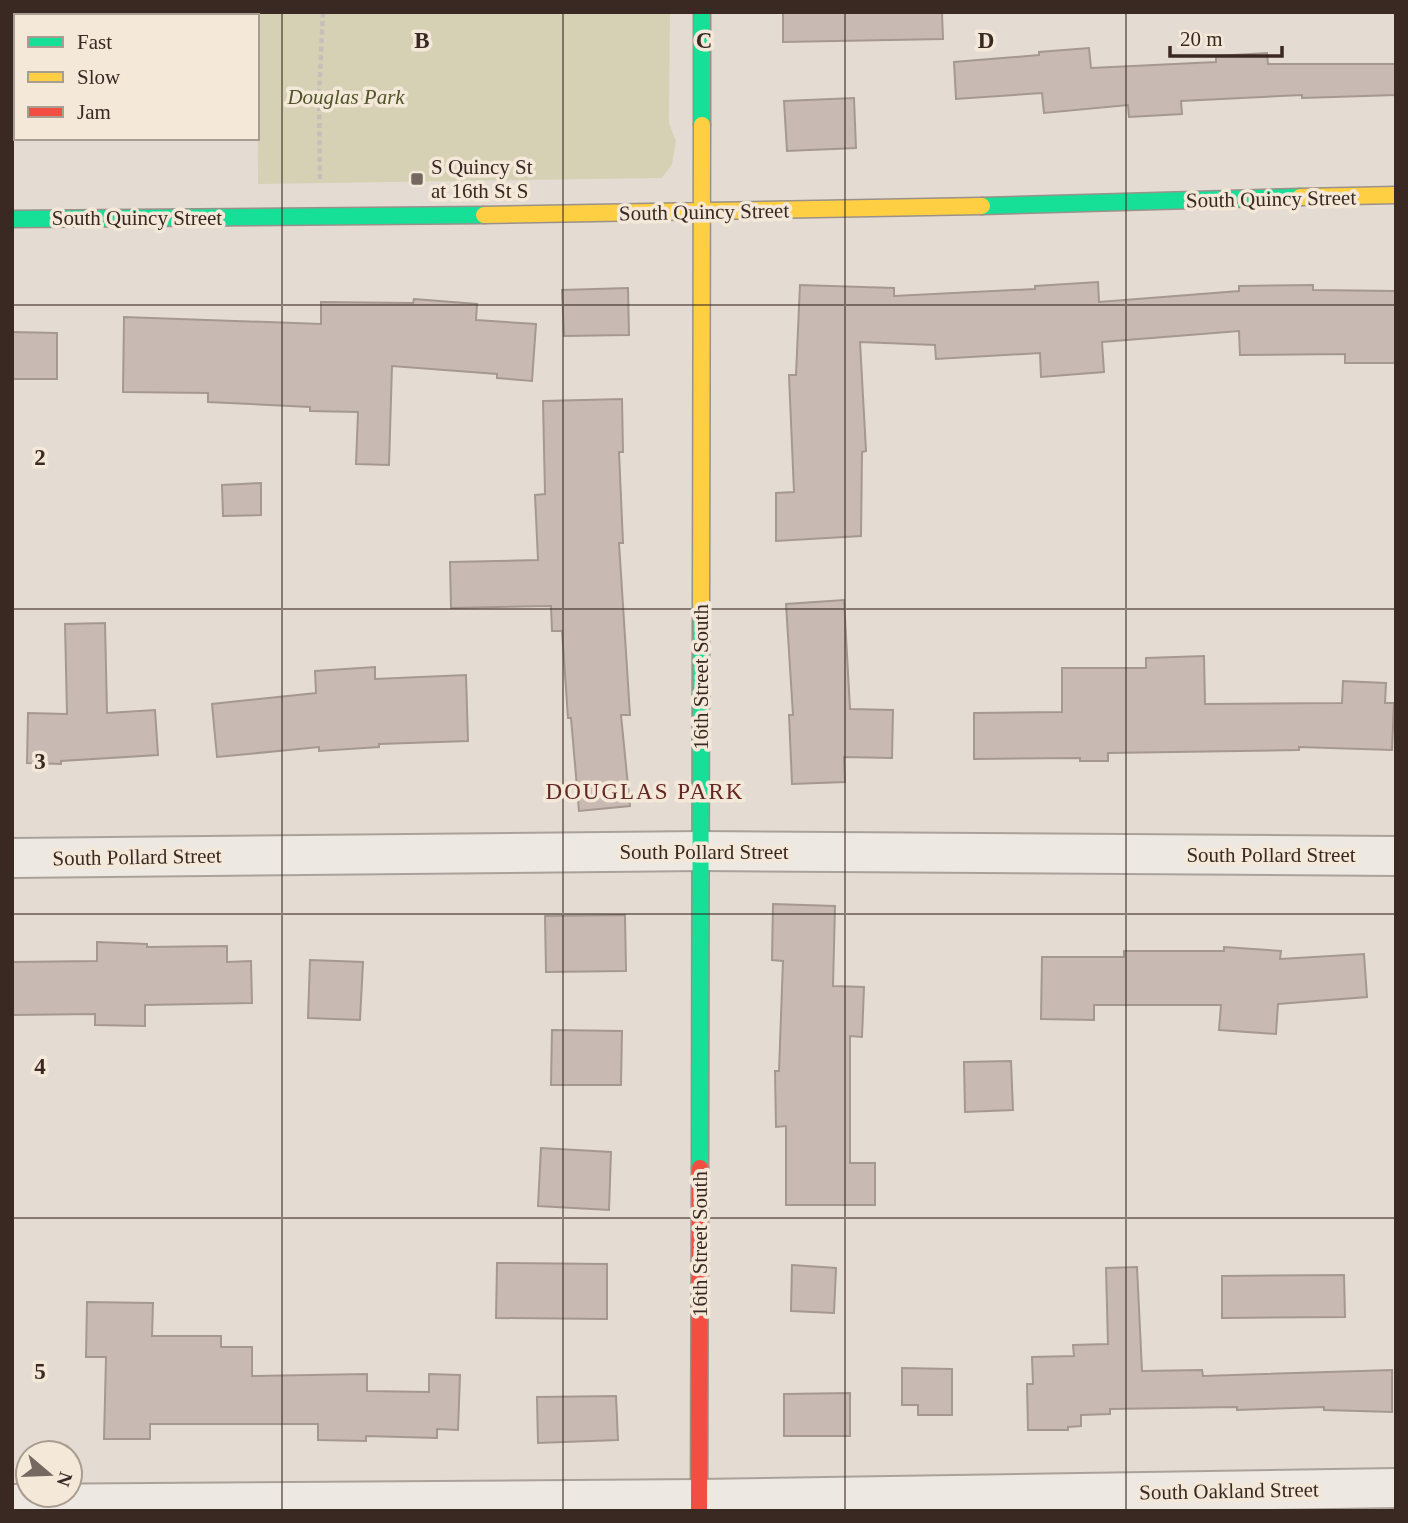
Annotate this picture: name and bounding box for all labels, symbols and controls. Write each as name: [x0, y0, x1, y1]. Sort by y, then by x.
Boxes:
legend: [14, 14, 259, 140]
scale bar: [1170, 14, 1282, 58]
text: 20 m: [1180, 27, 1223, 51]
text: B: [414, 28, 430, 53]
text: C: [696, 28, 712, 53]
text: D: [978, 28, 994, 53]
text: Fast: [77, 30, 112, 54]
text: Slow: [77, 65, 121, 89]
park label: Douglas Park: [286, 85, 405, 109]
text: Jam: [77, 100, 111, 124]
place label: S Quincy St at 16th St S: [431, 155, 533, 203]
marker: S Quincy St at 16th St S: [409, 171, 425, 187]
street label: South Quincy Street: [1186, 186, 1357, 212]
street label: South Quincy Street: [619, 199, 790, 225]
street label: South Quincy Street: [52, 206, 222, 230]
text: 2: [34, 445, 46, 470]
street label: 16th Street South: [689, 604, 713, 750]
text: 3: [34, 749, 46, 774]
district label: DOUGLAS PARK: [546, 779, 744, 804]
street label: South Pollard Street: [619, 840, 789, 864]
street label: South Pollard Street: [1186, 843, 1356, 867]
street label: South Pollard Street: [52, 844, 222, 870]
text: 4: [34, 1054, 46, 1079]
street label: 16th Street South: [688, 1171, 712, 1317]
text: 5: [34, 1359, 46, 1384]
north arrow: [14, 1439, 84, 1509]
text: N: [52, 1469, 77, 1490]
street label: South Oakland Street: [1139, 1477, 1319, 1505]

